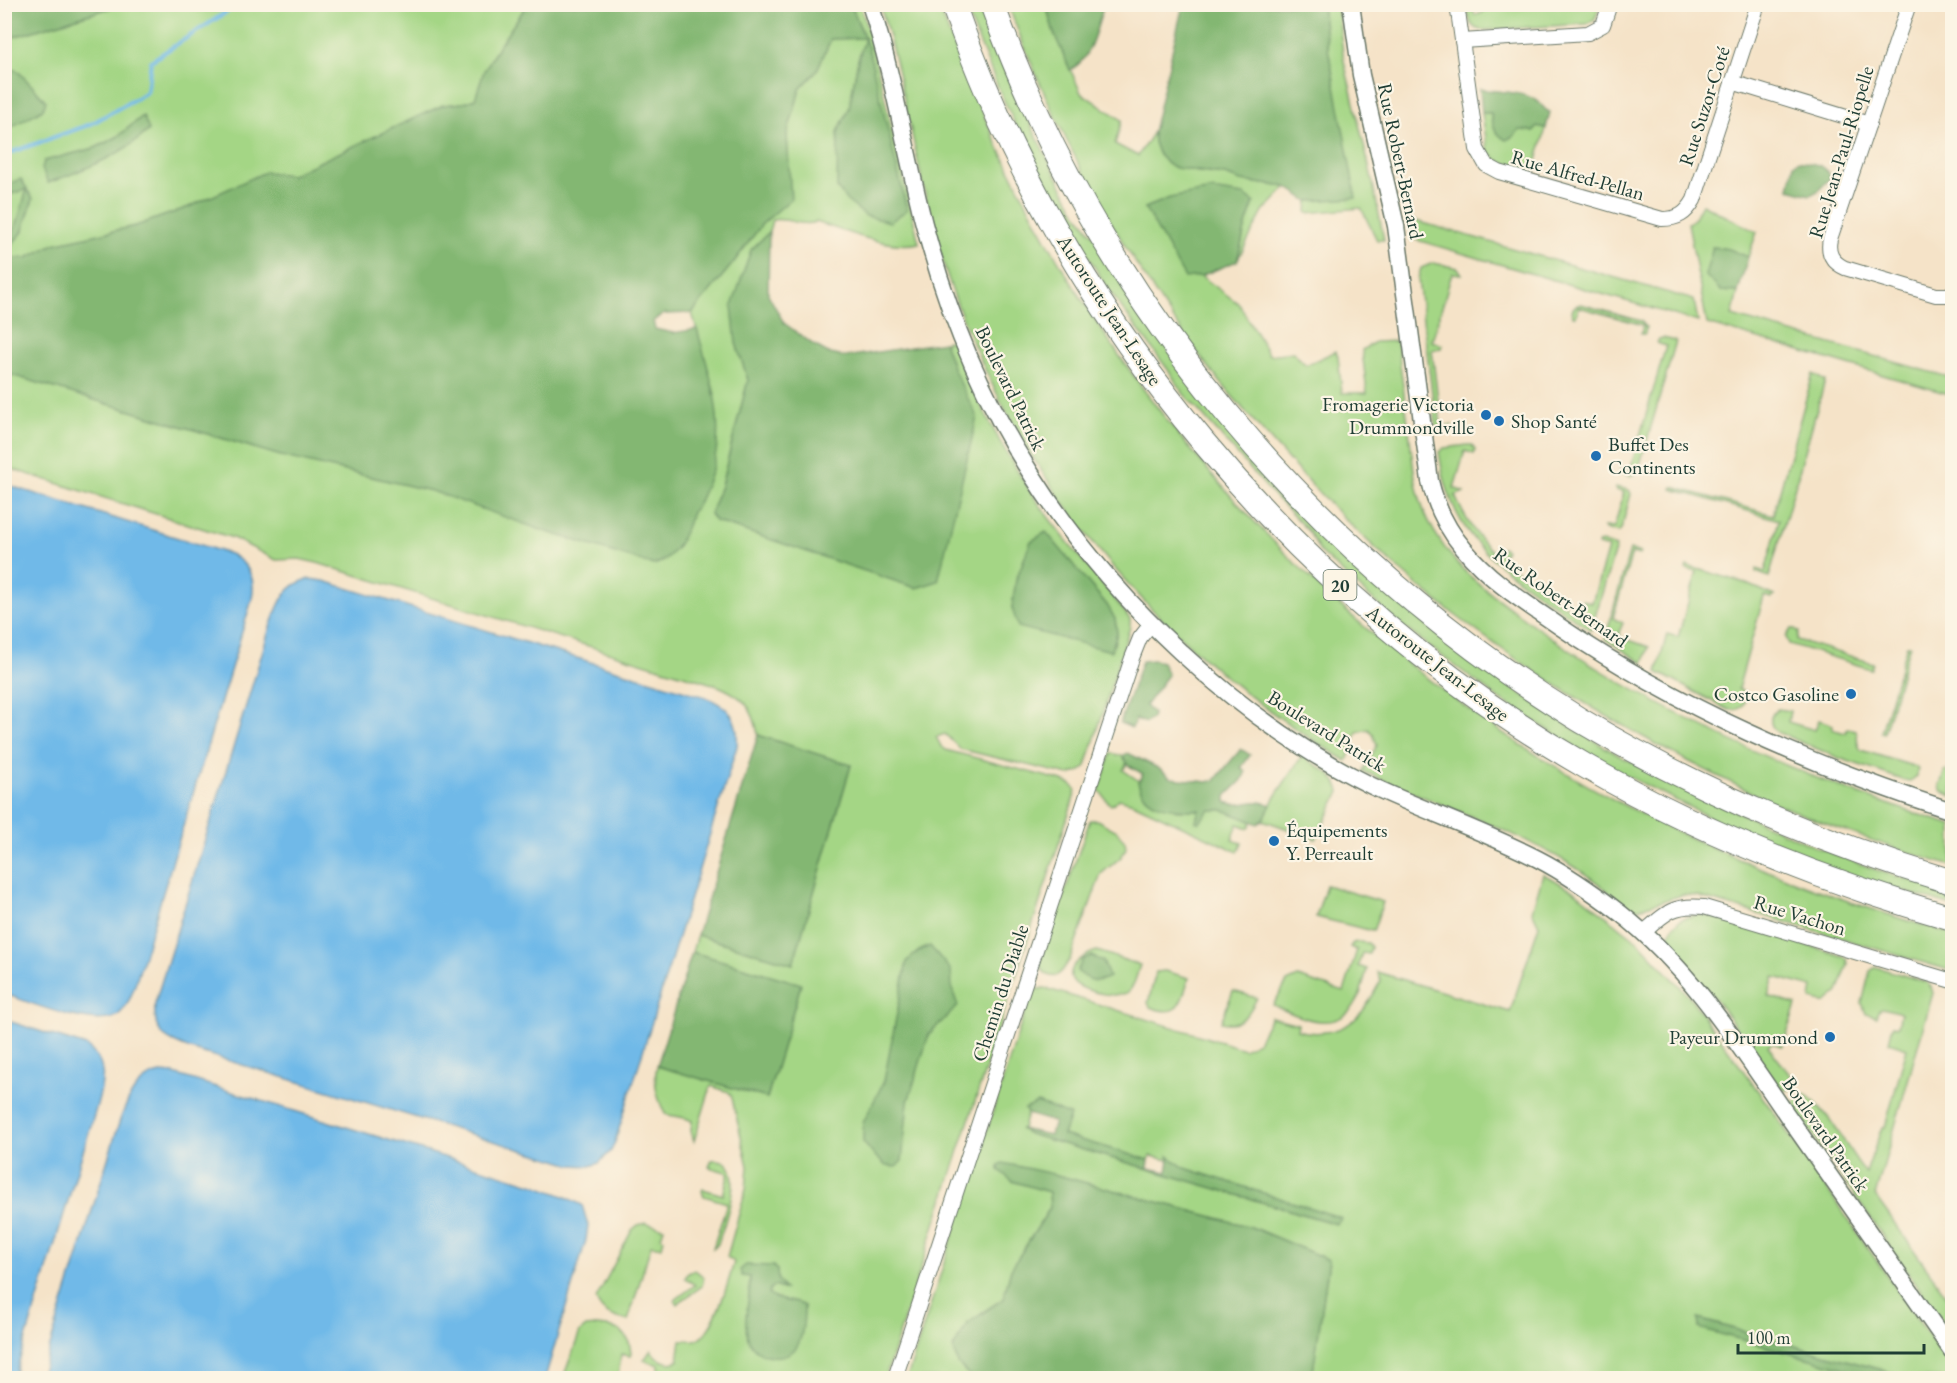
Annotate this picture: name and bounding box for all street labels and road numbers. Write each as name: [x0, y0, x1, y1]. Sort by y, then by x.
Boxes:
street label: Rue Suzor-Coté: [1672, 43, 1736, 169]
street label: Rue Jean-Paul-Riopelle: [1802, 63, 1880, 241]
street label: Rue Robert-Bernard: [1372, 81, 1430, 242]
street label: Rue Alfred-Pellan: [1508, 144, 1648, 207]
street label: Autoroute Jean-Lesage: [1051, 229, 1169, 391]
street label: Boulevard Patrick: [970, 321, 1053, 455]
street label: Rue Robert-Bernard: [1488, 541, 1634, 654]
road number: 20: [1324, 570, 1356, 600]
street label: Autoroute Jean-Lesage: [1360, 598, 1515, 727]
street label: Boulevard Patrick: [1263, 684, 1392, 778]
street label: Rue Vachon: [1751, 889, 1850, 941]
street label: Chemin du Diable: [966, 921, 1034, 1065]
street label: Boulevard Patrick: [1777, 1071, 1876, 1197]

